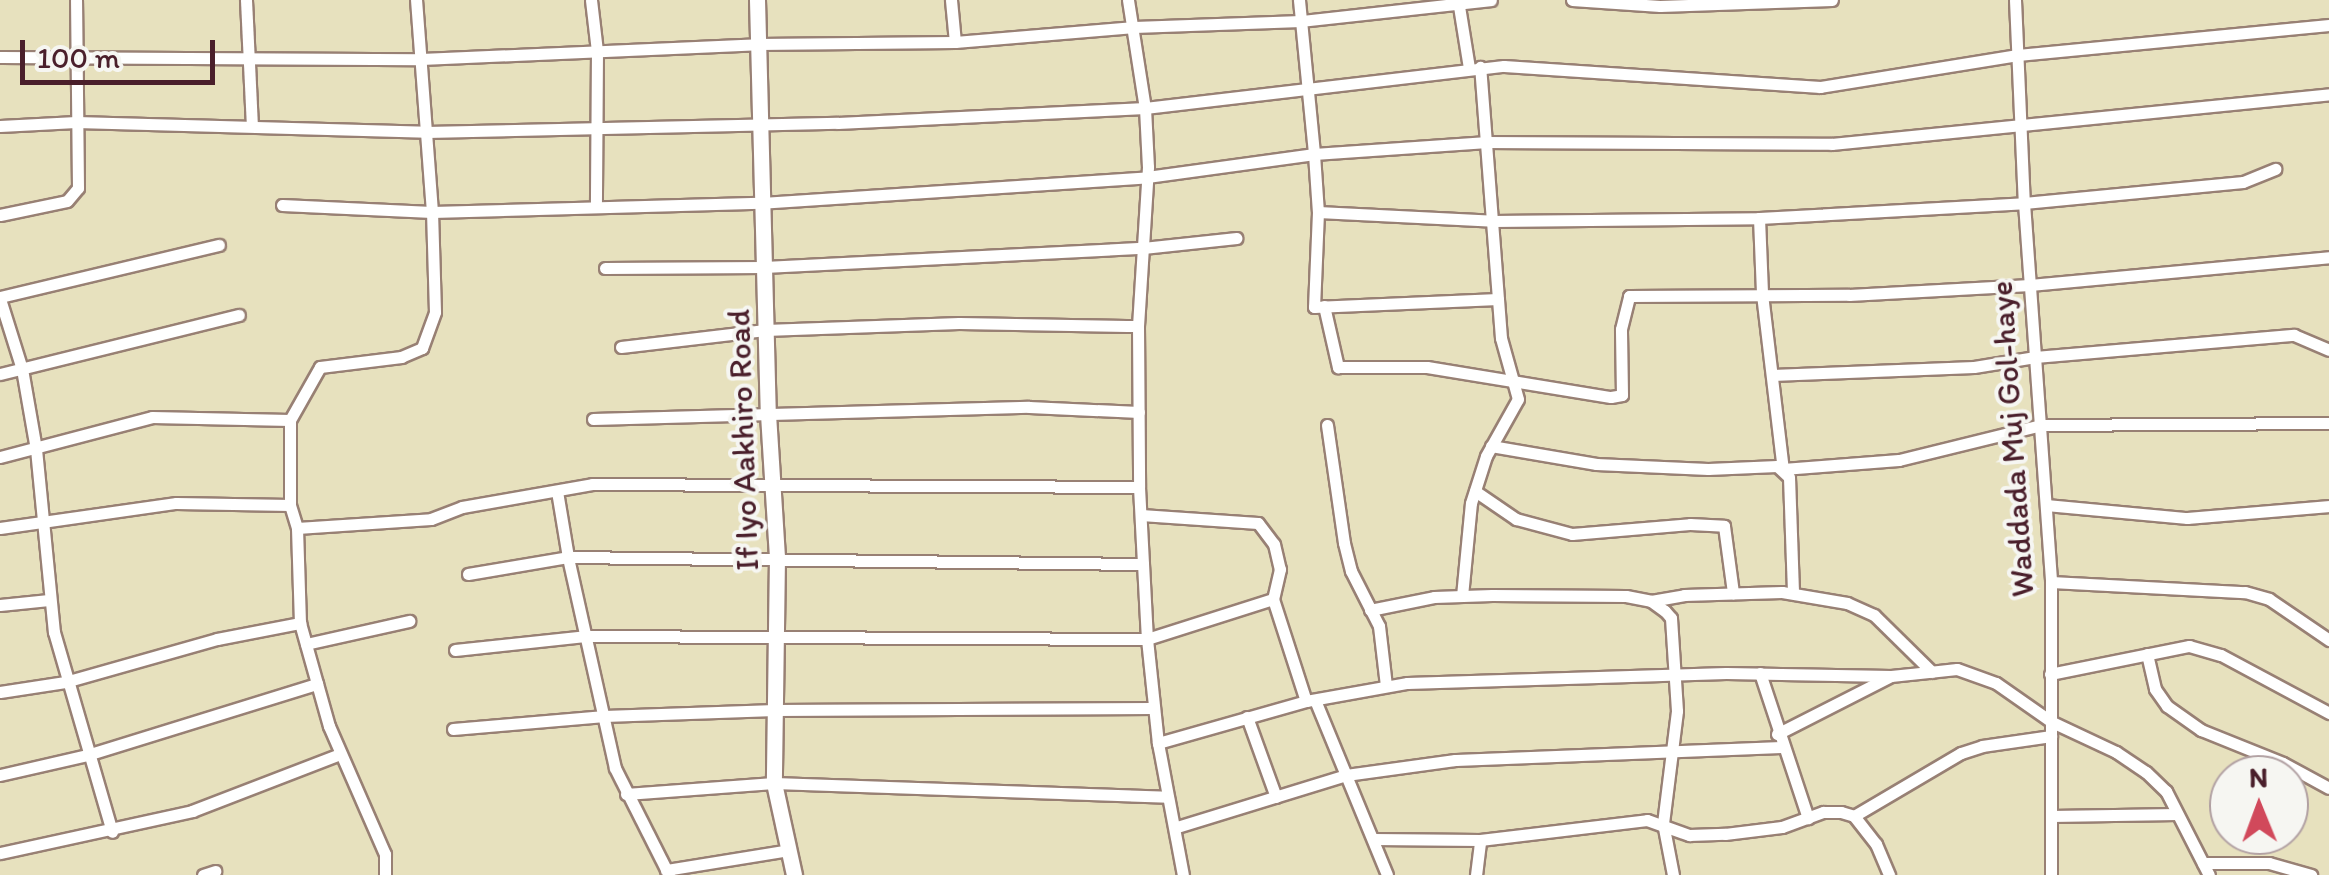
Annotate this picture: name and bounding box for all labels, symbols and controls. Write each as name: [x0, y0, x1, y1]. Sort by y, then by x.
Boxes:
scale bar: [25, 20, 220, 82]
text: 100 m: [37, 39, 120, 76]
street label: Waddada Muj Gol-haye: [1982, 280, 2042, 598]
street label: If Iyo Aakhiro Road: [719, 307, 767, 573]
north arrow: [2209, 755, 2309, 855]
text: N: [2249, 760, 2268, 794]

